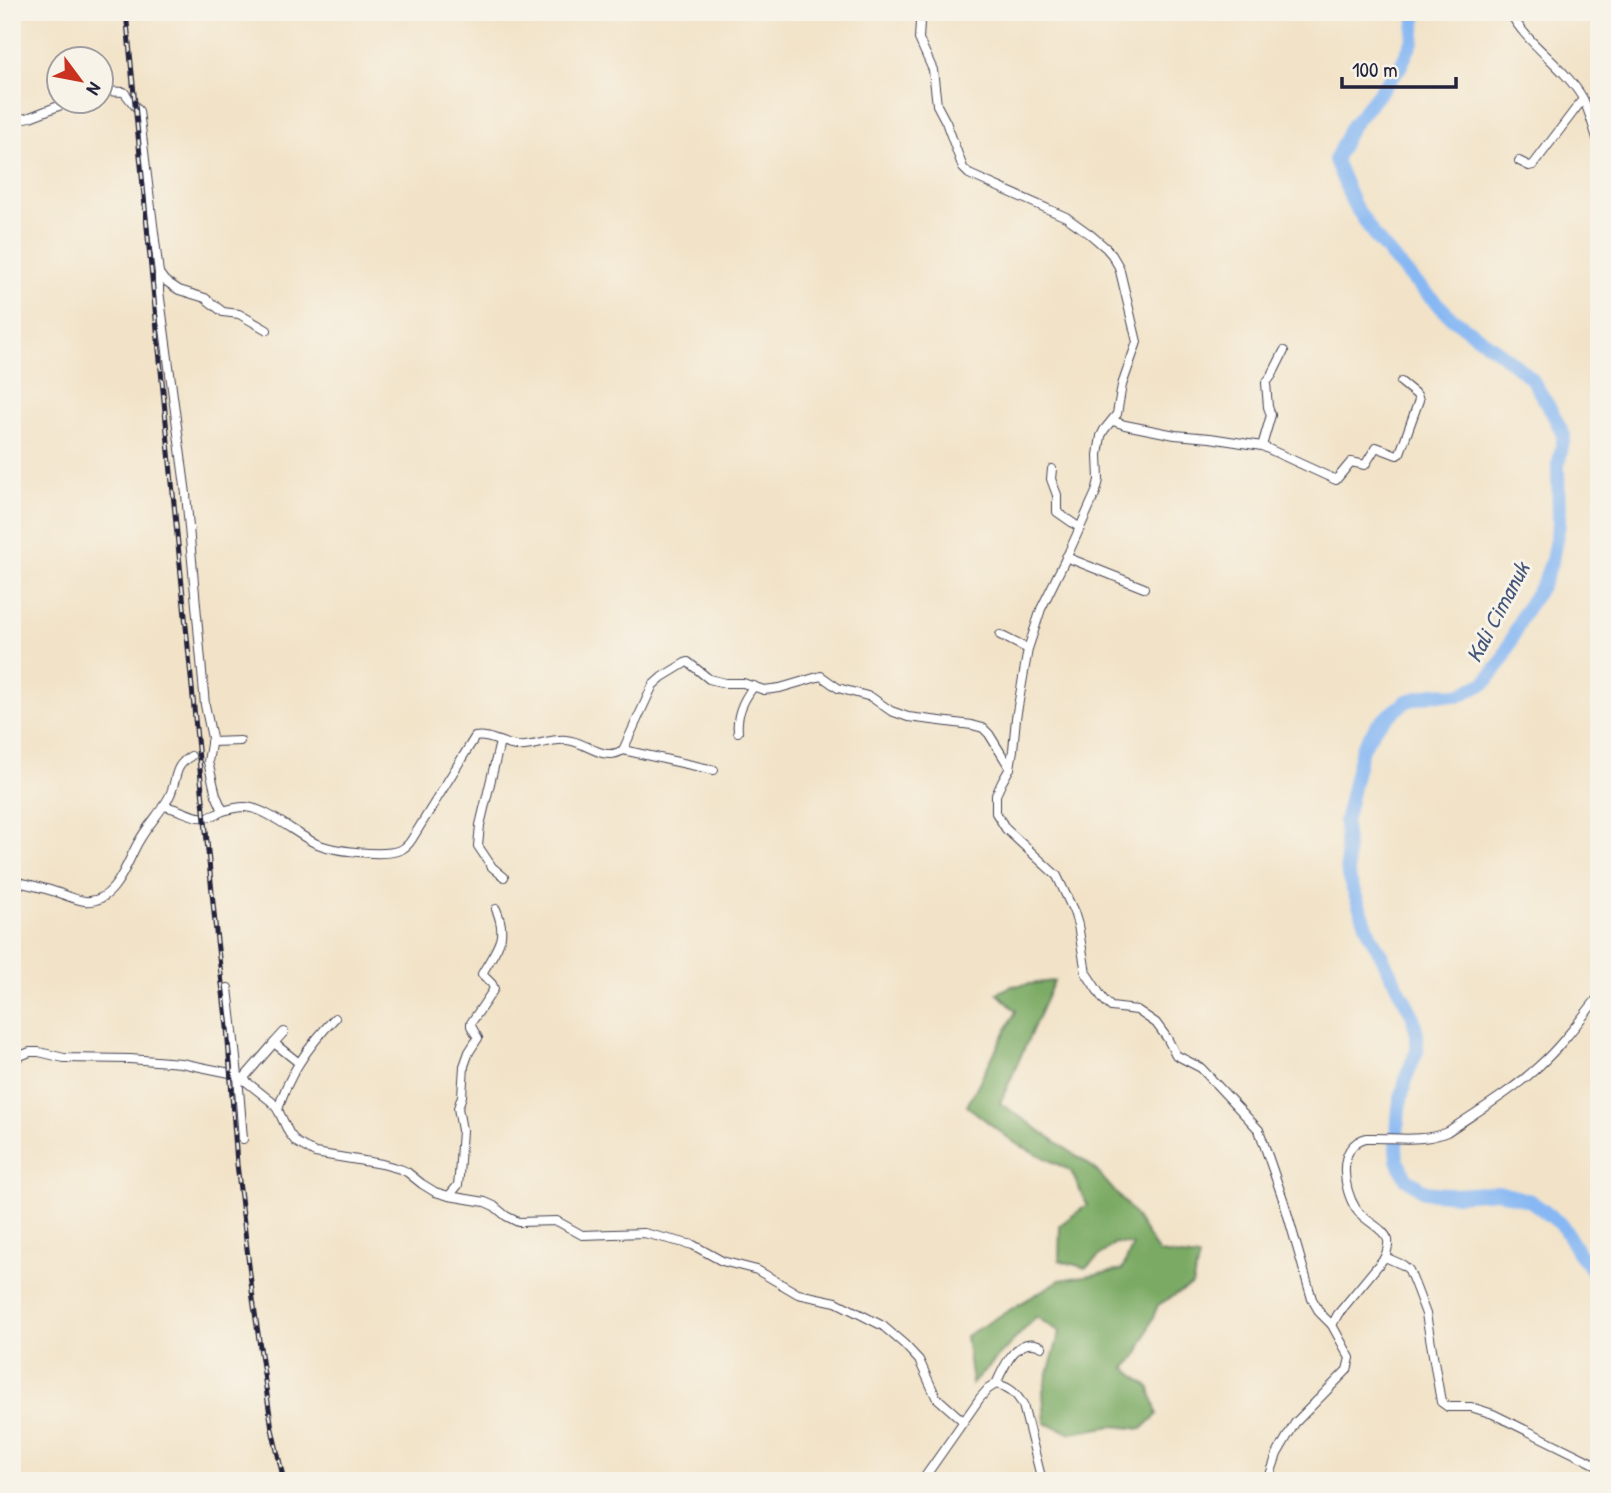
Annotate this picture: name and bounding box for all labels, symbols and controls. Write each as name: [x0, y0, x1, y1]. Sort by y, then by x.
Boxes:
north arrow: [46, 46, 116, 116]
scale bar: [1342, 46, 1455, 90]
text: 100 m: [1352, 55, 1398, 84]
text: N: [81, 78, 108, 100]
water label: Kali Cimanuk: [1458, 554, 1537, 667]

